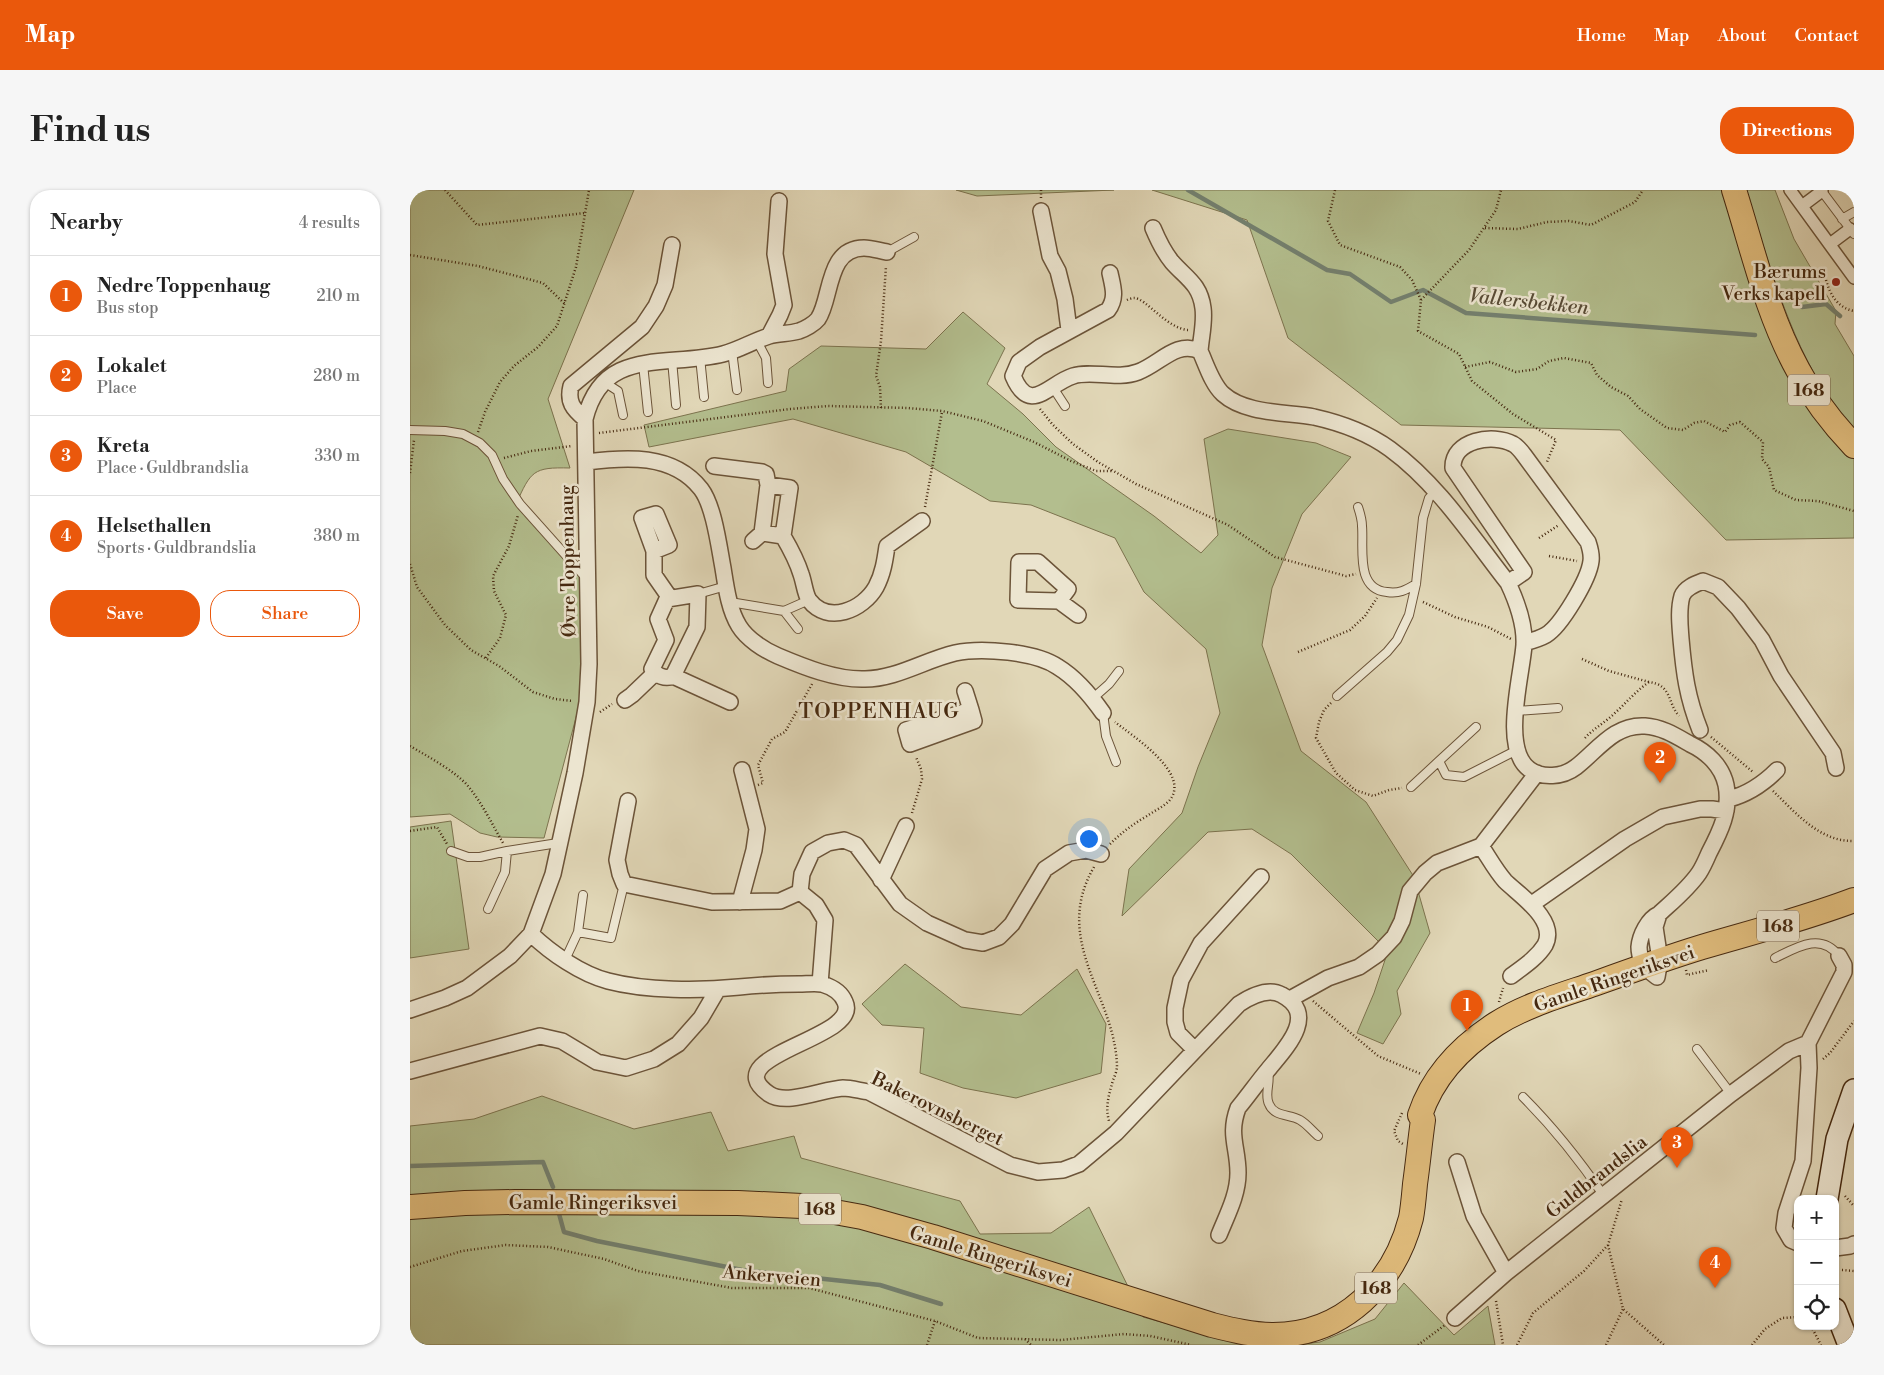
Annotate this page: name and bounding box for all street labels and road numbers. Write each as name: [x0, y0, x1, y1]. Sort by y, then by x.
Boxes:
road number: 168: [1788, 374, 1830, 406]
street label: Øvre Toppenhaug: [555, 485, 581, 637]
road number: 168: [1757, 910, 1799, 941]
street label: Gamle Ringeriksvei: [1531, 940, 1698, 1018]
street label: Bakerovnsberget: [867, 1066, 1008, 1151]
street label: Guldbrandslia: [1541, 1130, 1652, 1224]
street label: Gamle Ringeriksvei: [509, 1191, 677, 1215]
road number: 168: [799, 1194, 841, 1224]
street label: Gamle Ringeriksvei: [907, 1221, 1075, 1293]
street label: Ankerveien: [721, 1260, 822, 1292]
road number: 168: [1355, 1272, 1397, 1304]

